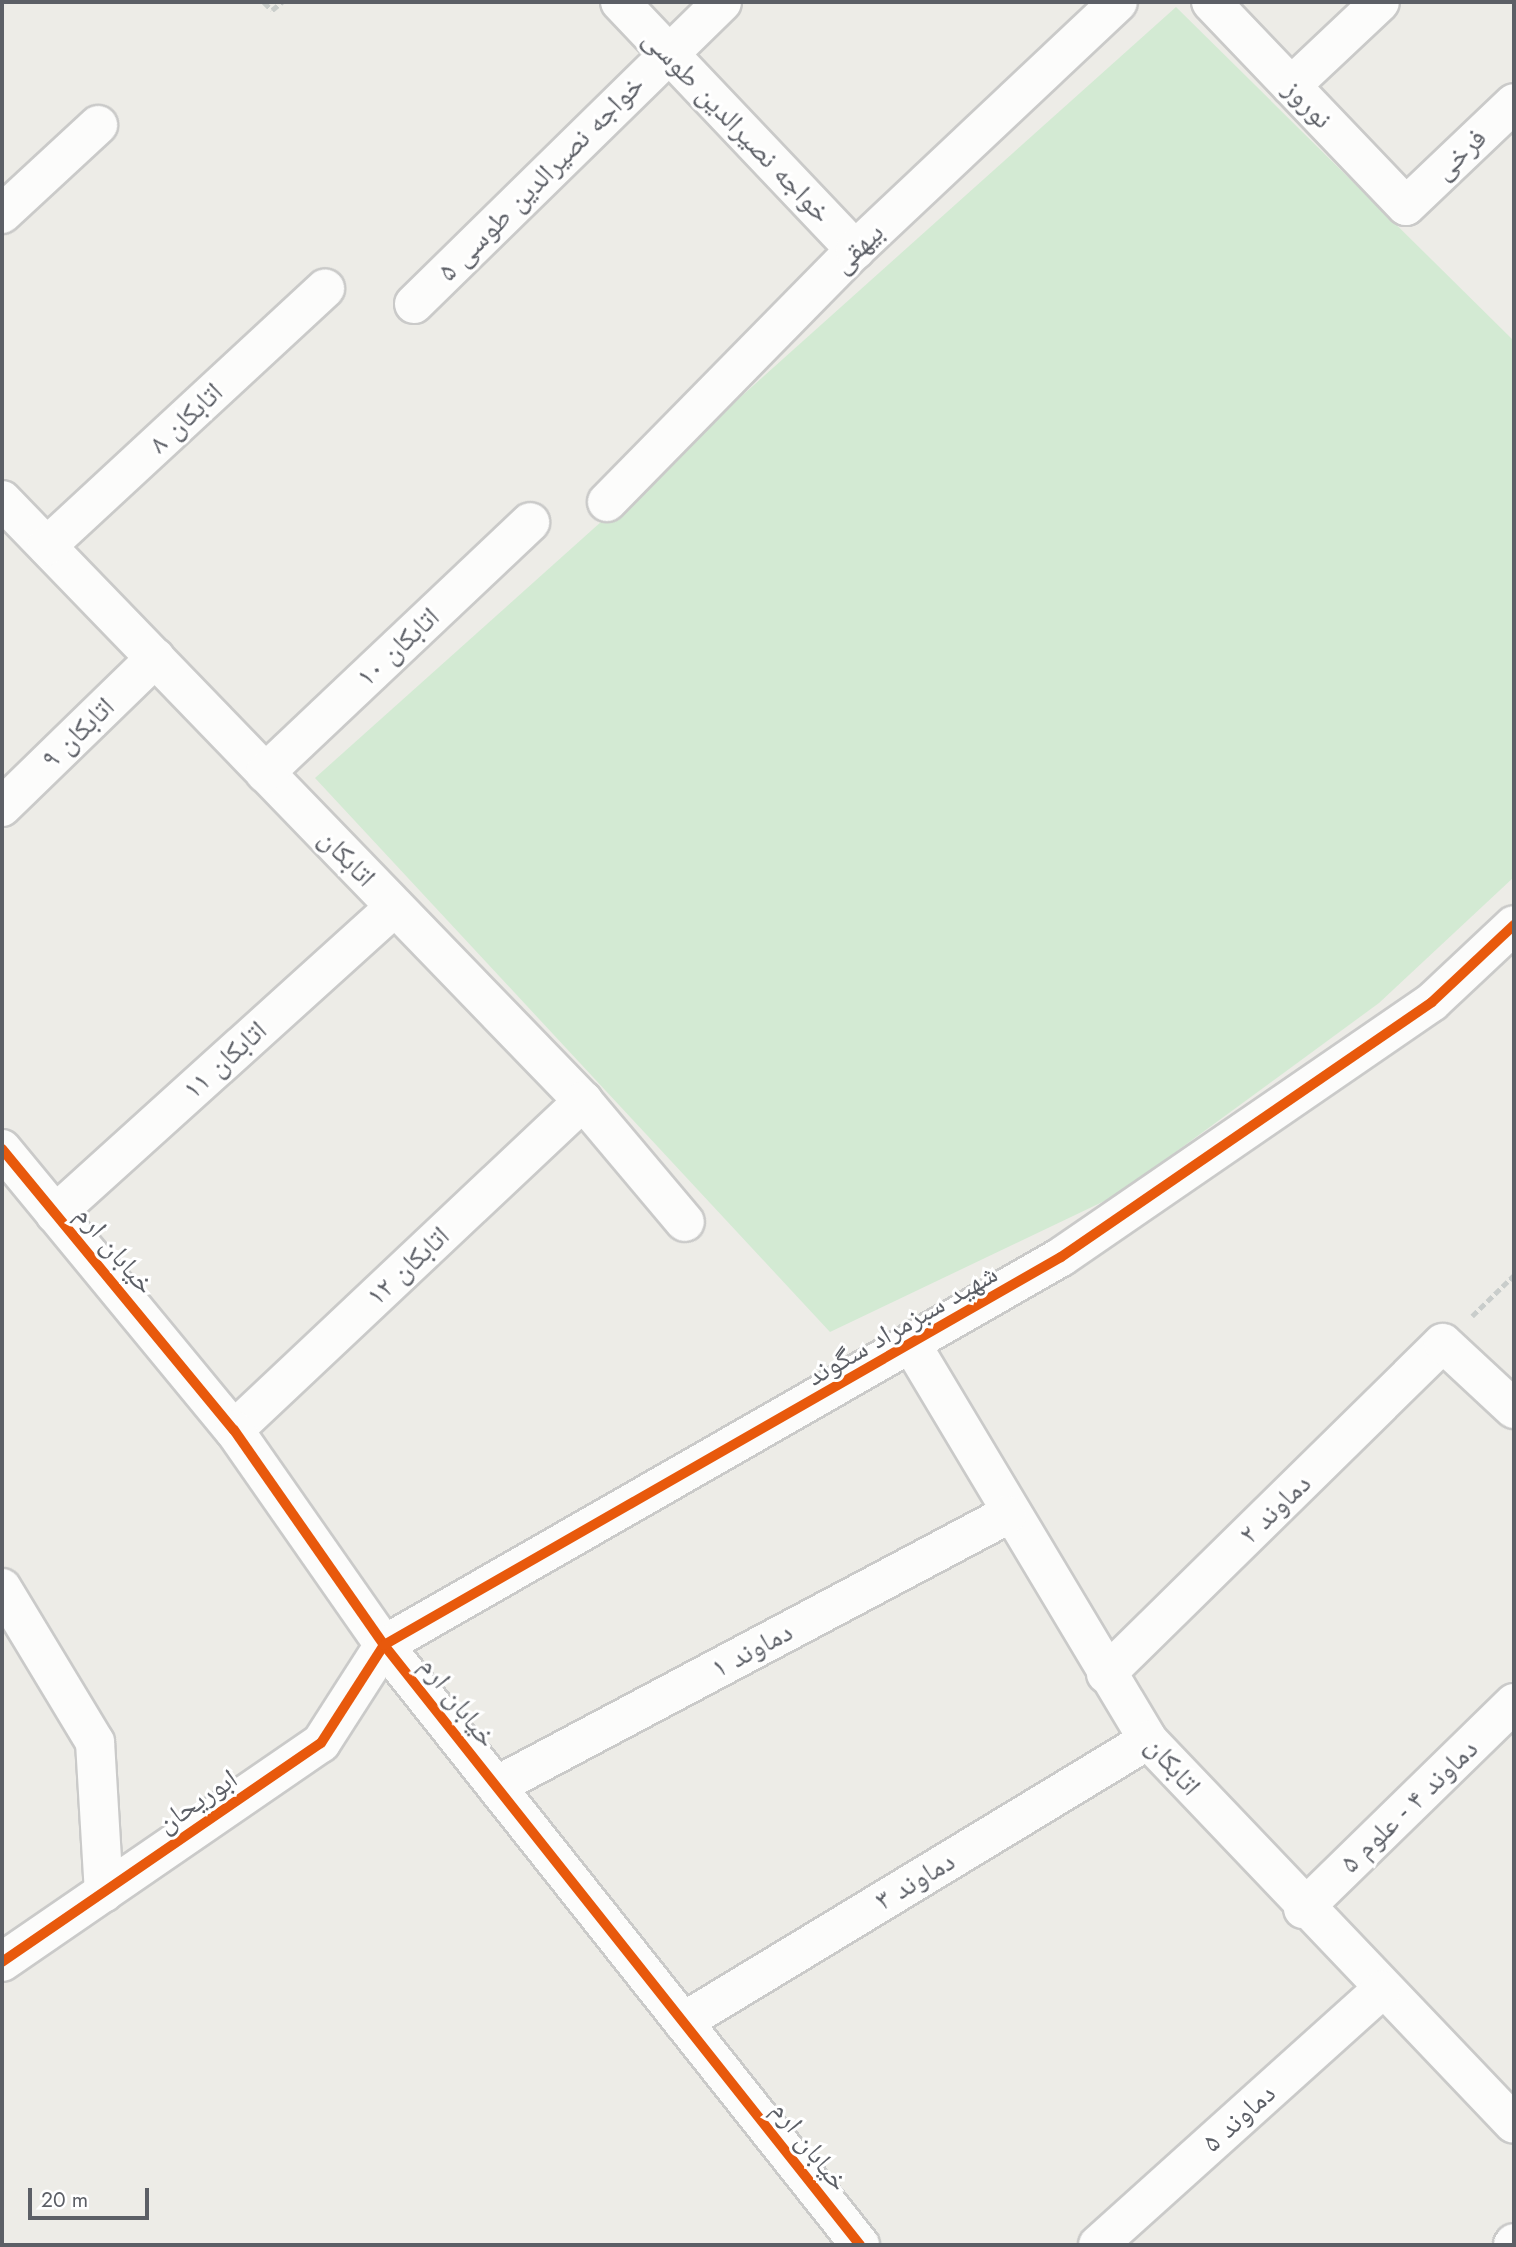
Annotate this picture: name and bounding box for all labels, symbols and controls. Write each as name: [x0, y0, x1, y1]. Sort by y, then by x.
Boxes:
street label: خواجه نصیرالدین طوسی: [636, 22, 838, 230]
street label: خواجه نصیرالدین طوسی ۵: [431, 68, 651, 288]
street label: نوروز: [1277, 72, 1339, 136]
street label: فرخی: [1427, 121, 1493, 187]
street label: بیهقی: [825, 216, 891, 280]
street label: اتابکان ۸: [142, 376, 230, 460]
street label: اتابکان ۱۰: [350, 600, 446, 694]
street label: اتابکان ۹: [35, 690, 121, 776]
street label: اتابکان: [312, 822, 382, 894]
street label: اتابکان ۱۱: [176, 1014, 274, 1106]
street label: خیابان ارم: [68, 1199, 162, 1301]
street label: اتابکان ۱۲: [360, 1219, 456, 1313]
street label: شهید سبزمراد سگوند: [801, 1257, 1003, 1393]
street label: دماوند ۲: [1232, 1467, 1318, 1551]
street label: دماوند ۱: [706, 1615, 798, 1685]
street label: خیابان ارم: [412, 1650, 504, 1754]
street label: اتابکان: [1138, 1730, 1208, 1802]
street label: دماوند ۴ - علوم ۵: [1333, 1732, 1485, 1880]
street label: ابوریحان: [150, 1762, 244, 1840]
street label: دماوند ۳: [869, 1844, 961, 1918]
street label: دماوند ۵: [1196, 2077, 1282, 2159]
street label: خیابان ارم: [764, 2094, 856, 2198]
scale bar: [32, 2174, 152, 2218]
text: 20 m: [41, 2185, 88, 2215]

